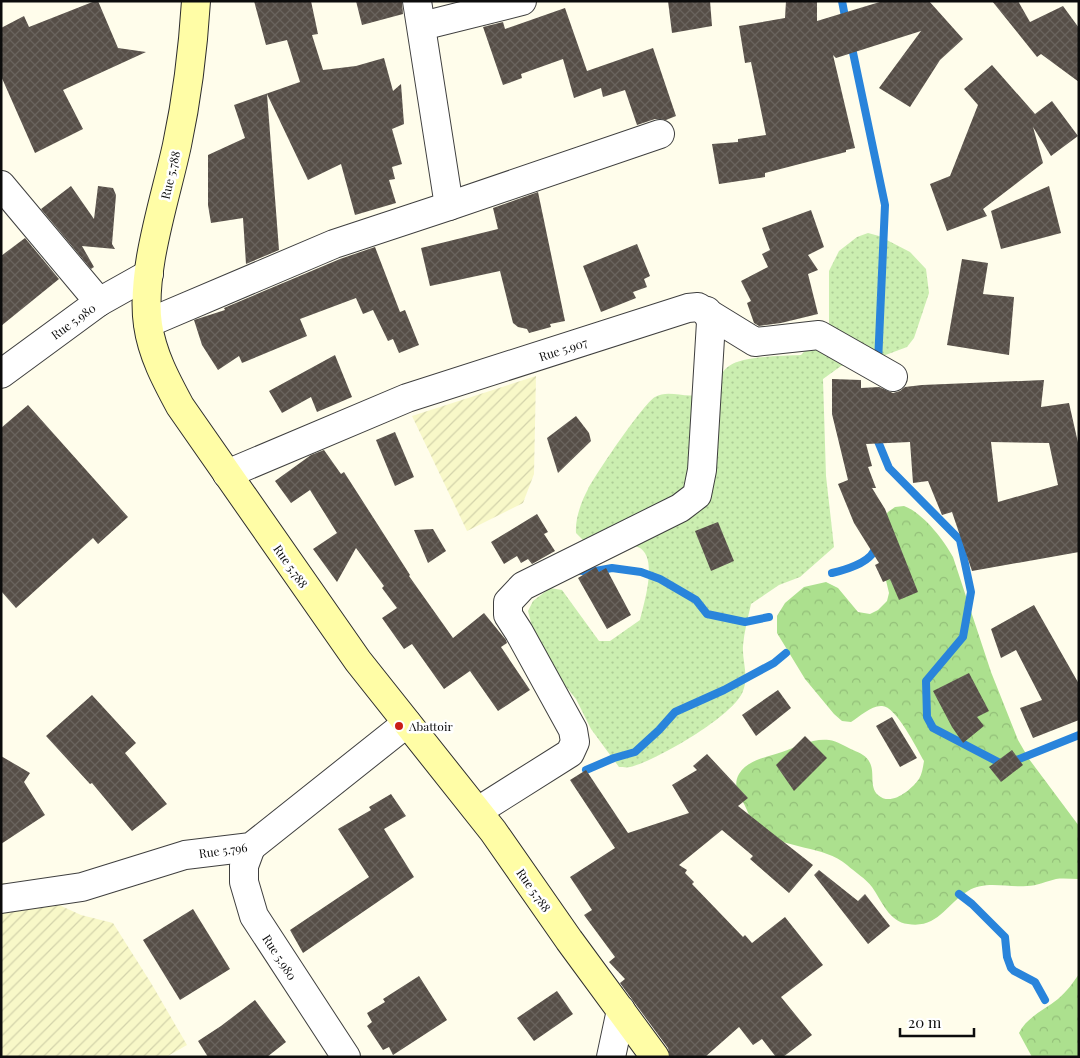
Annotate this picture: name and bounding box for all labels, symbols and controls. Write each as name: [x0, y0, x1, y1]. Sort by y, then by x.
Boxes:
street label: Rue 5.788: [157, 149, 183, 201]
street label: Rue 5.980: [48, 299, 98, 343]
street label: Rue 5.907: [537, 334, 589, 364]
street label: Rue 5.788: [270, 541, 312, 591]
place label: Abattoir: [408, 718, 453, 734]
marker: Abattoir: [393, 720, 405, 732]
street label: Rue 5.796: [198, 839, 248, 861]
street label: Rue 5.788: [513, 865, 555, 915]
street label: Rue 5.980: [259, 931, 301, 983]
scale bar: [900, 1006, 974, 1038]
text: 20 m: [908, 1012, 942, 1032]

